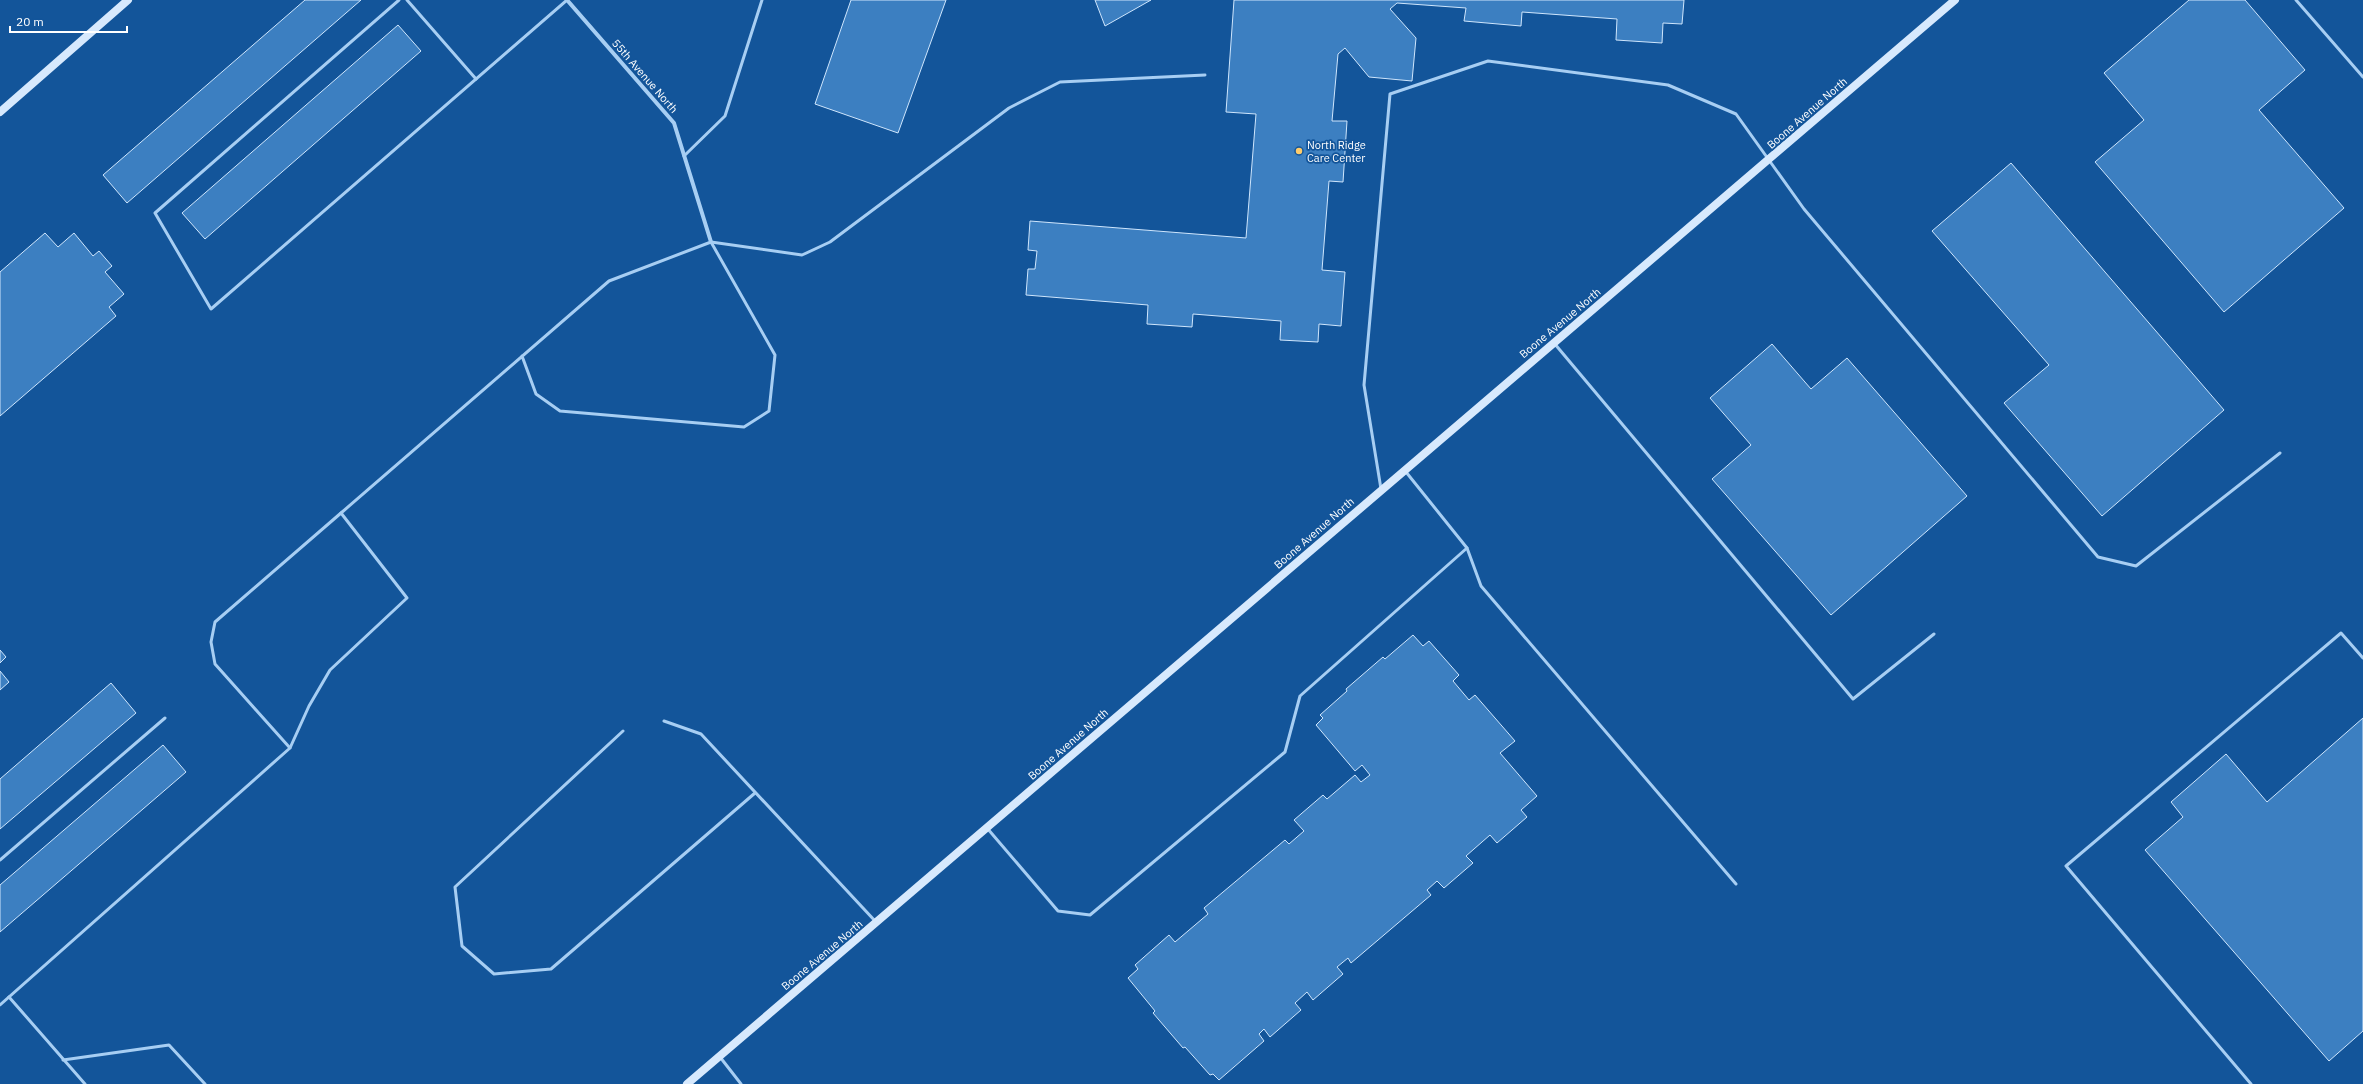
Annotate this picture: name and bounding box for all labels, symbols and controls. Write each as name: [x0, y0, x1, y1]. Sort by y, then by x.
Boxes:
scale bar: [10, 8, 127, 34]
text: 20 m: [16, 14, 44, 29]
street label: 55th Avenue North: [609, 36, 681, 116]
street label: Boone Avenue North: [1764, 74, 1850, 152]
place label: North Ridge Care Center: [1307, 138, 1366, 165]
marker: North Ridge Care Center: [1294, 146, 1304, 156]
street label: Boone Avenue North: [1516, 285, 1604, 361]
street label: Boone Avenue North: [1271, 494, 1357, 572]
street label: Boone Avenue North: [1025, 705, 1111, 783]
street label: Boone Avenue North: [778, 917, 866, 993]

